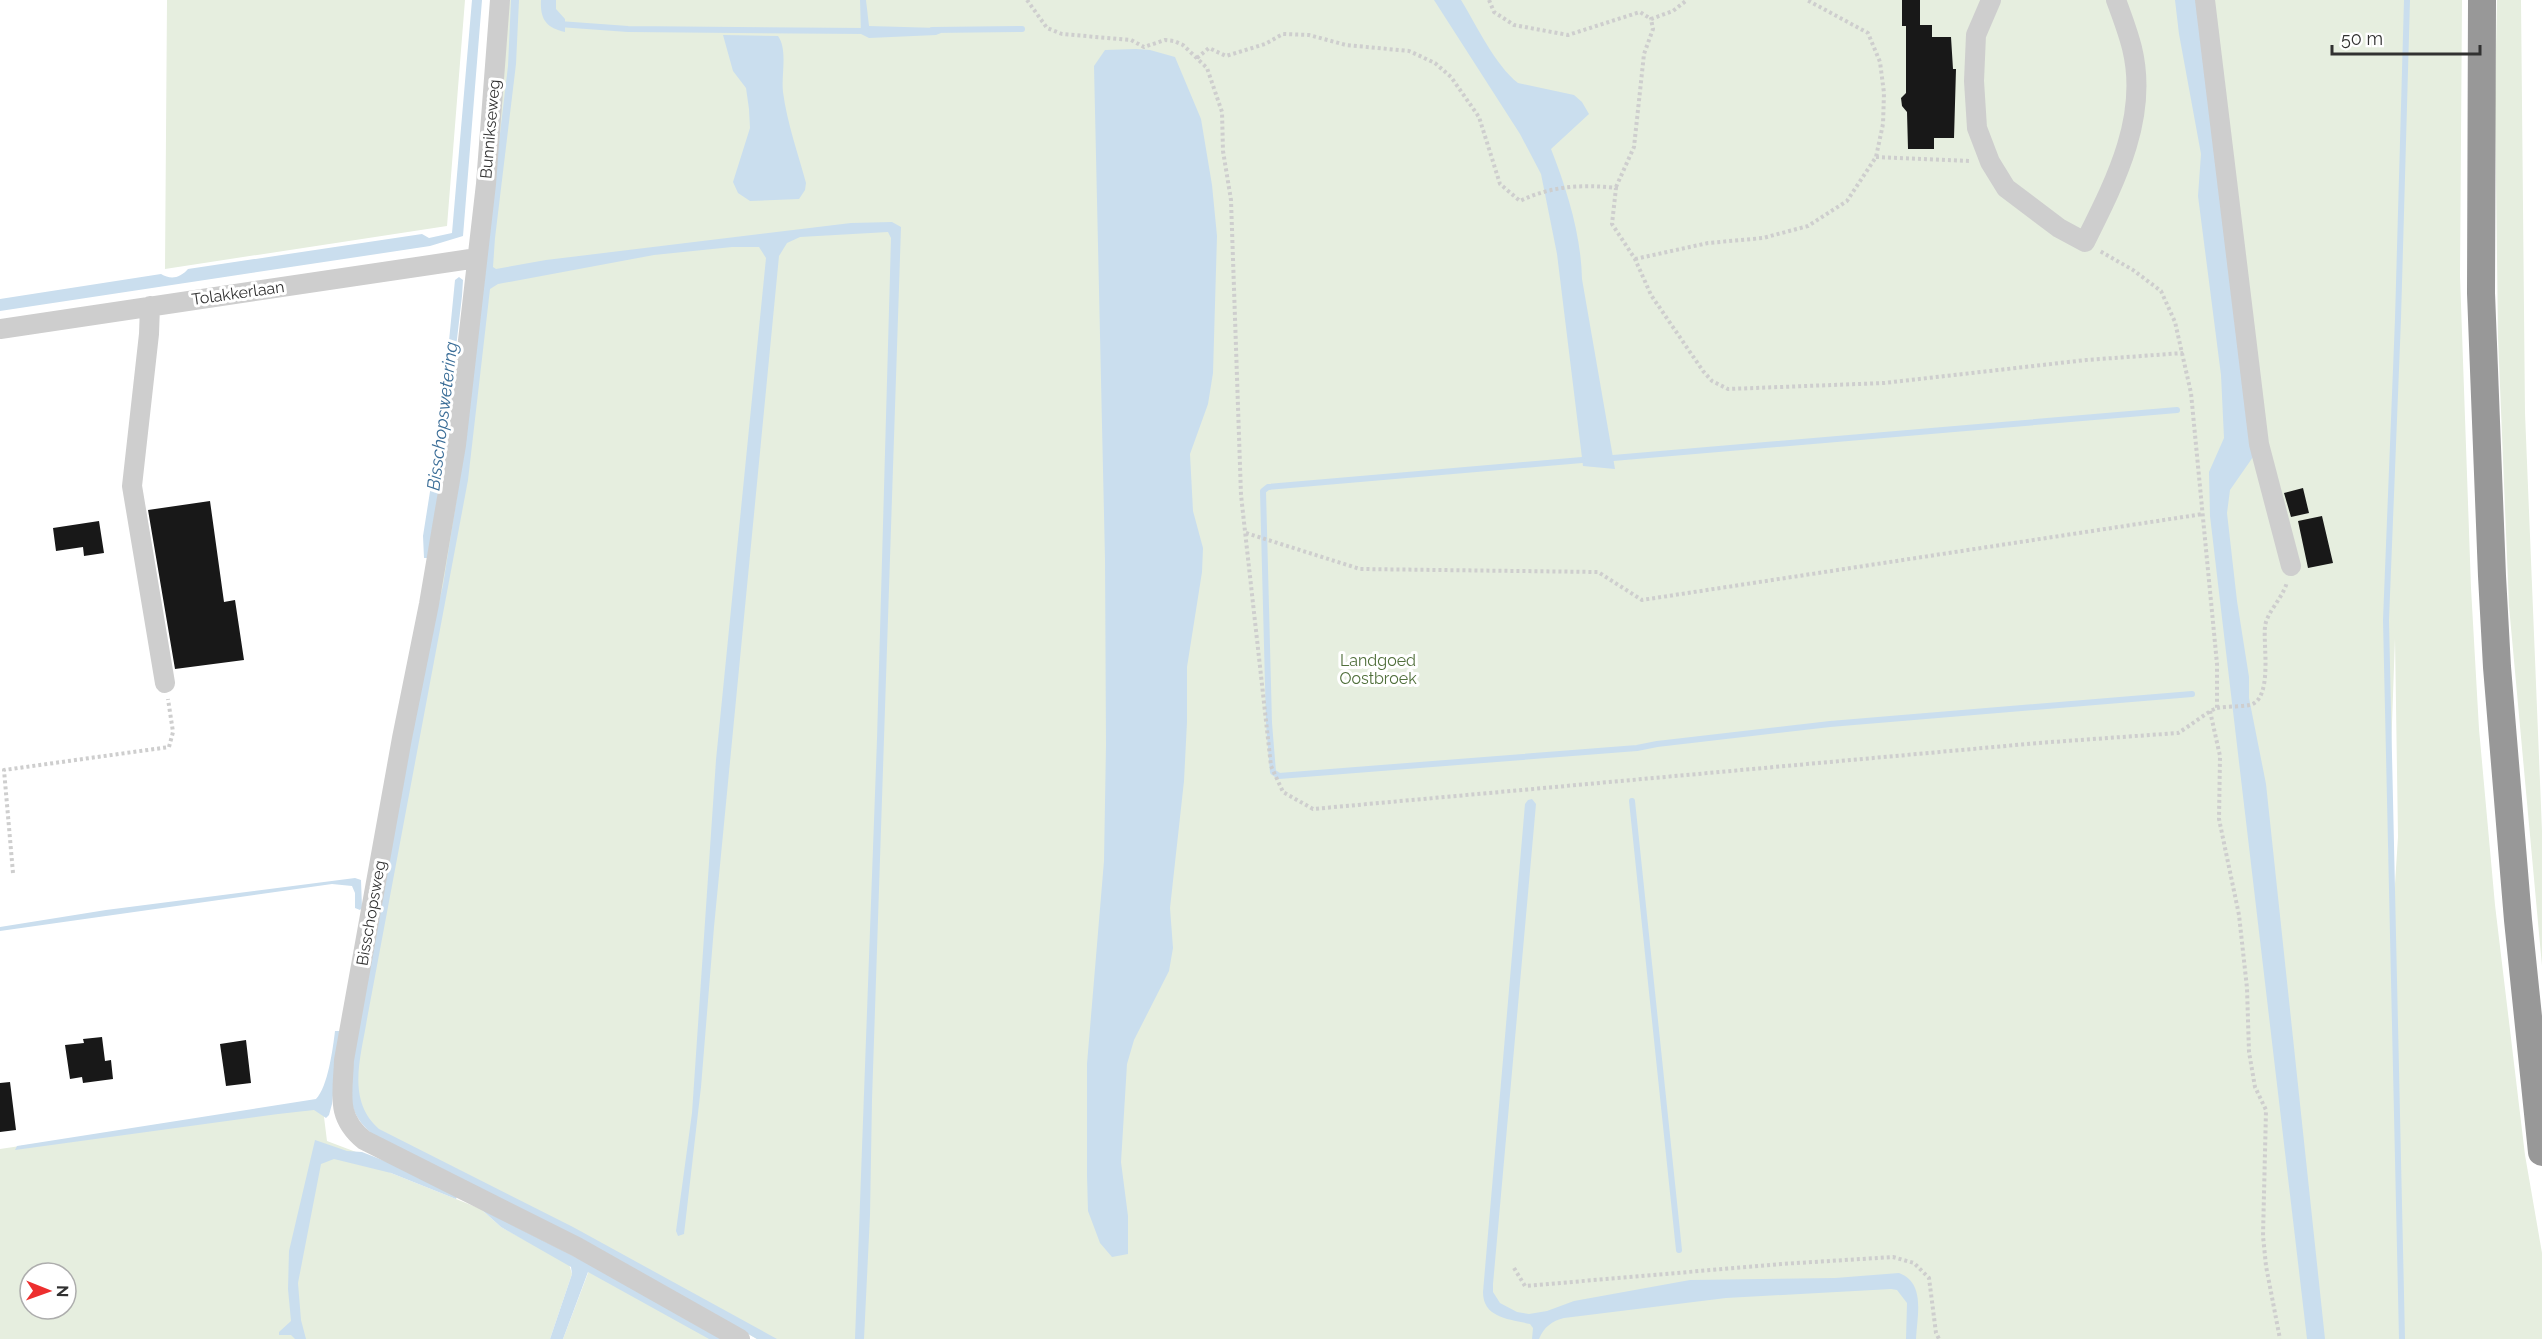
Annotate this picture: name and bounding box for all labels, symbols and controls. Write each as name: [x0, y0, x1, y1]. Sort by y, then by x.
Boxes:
scale bar: [2332, 18, 2480, 56]
text: 50 m: [2341, 28, 2383, 49]
street label: Bunnikseweg: [476, 79, 504, 179]
street label: Tolakkerlaan: [191, 277, 285, 309]
water label: Bisschopswetering: [422, 340, 462, 492]
park label: Landgoed Oostbroek: [1339, 651, 1417, 688]
street label: Bisschopsweg: [352, 859, 390, 967]
north arrow: [18, 1261, 78, 1321]
text: N: [53, 1285, 72, 1298]

